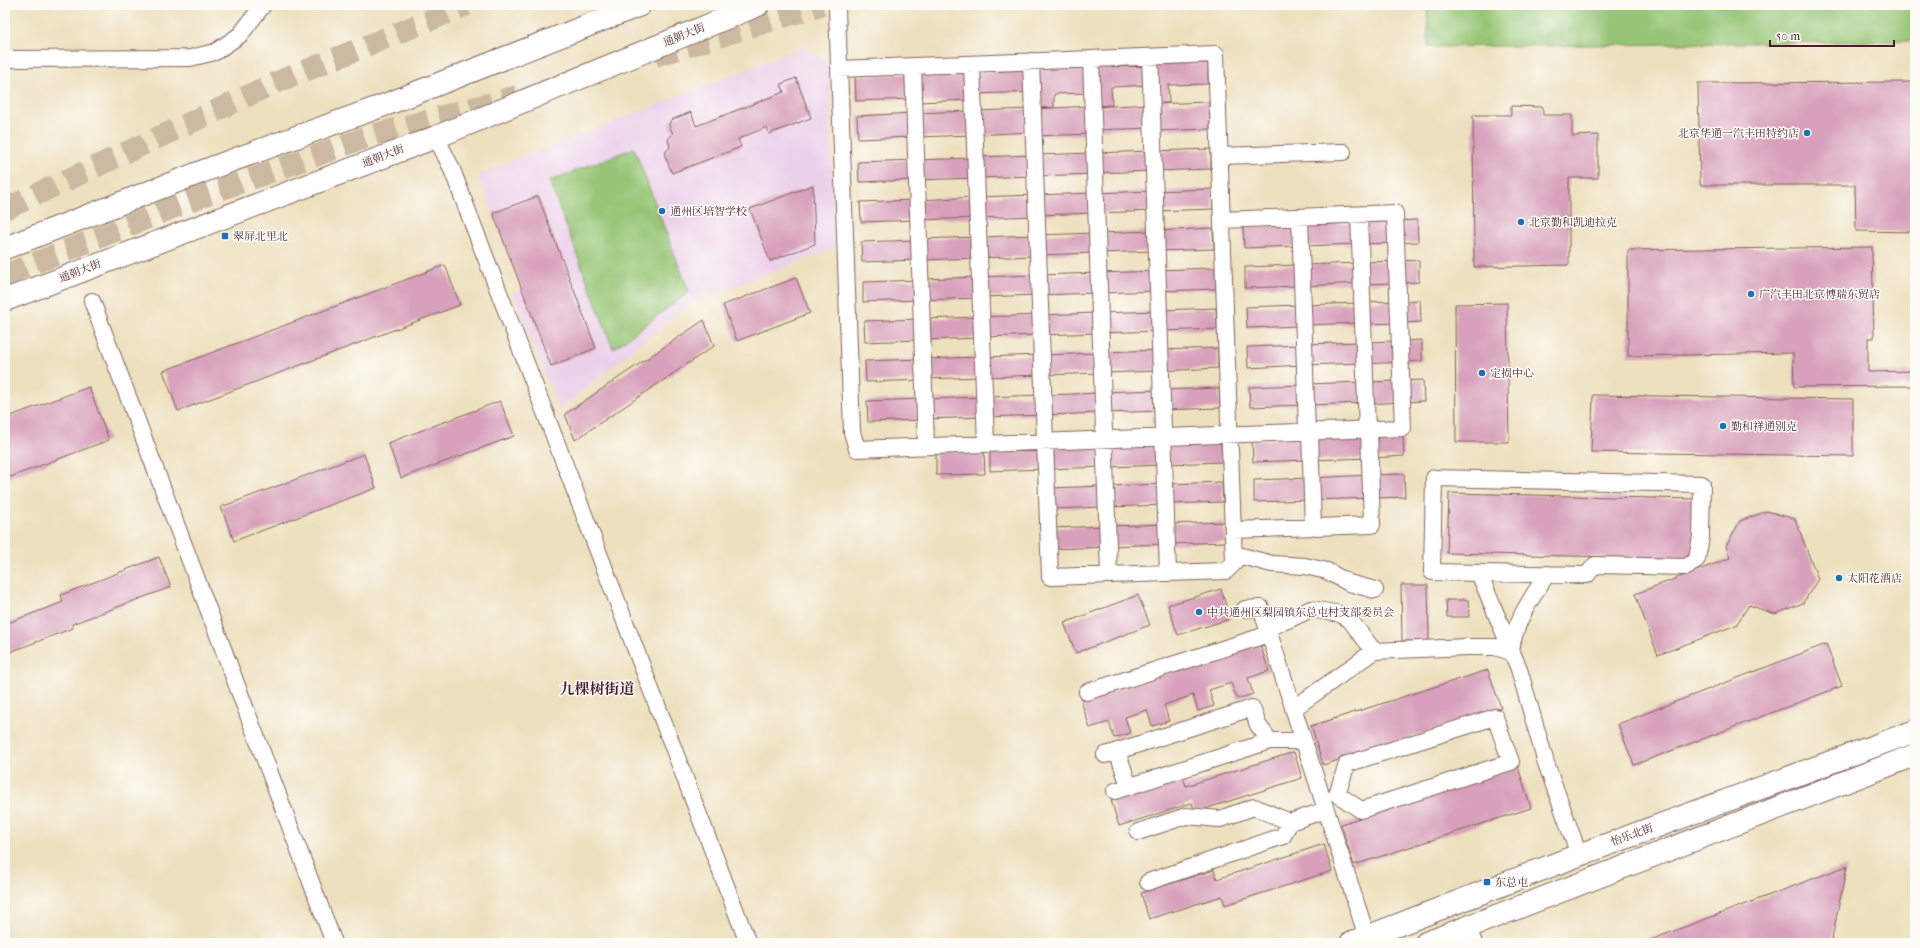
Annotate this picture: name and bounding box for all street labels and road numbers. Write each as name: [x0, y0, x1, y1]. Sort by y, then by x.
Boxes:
street label: 通朝大街: [661, 21, 707, 49]
street label: 通朝大街: [360, 142, 406, 170]
street label: 通朝大街: [57, 257, 103, 285]
street label: 怡乐北街: [1609, 821, 1655, 849]

